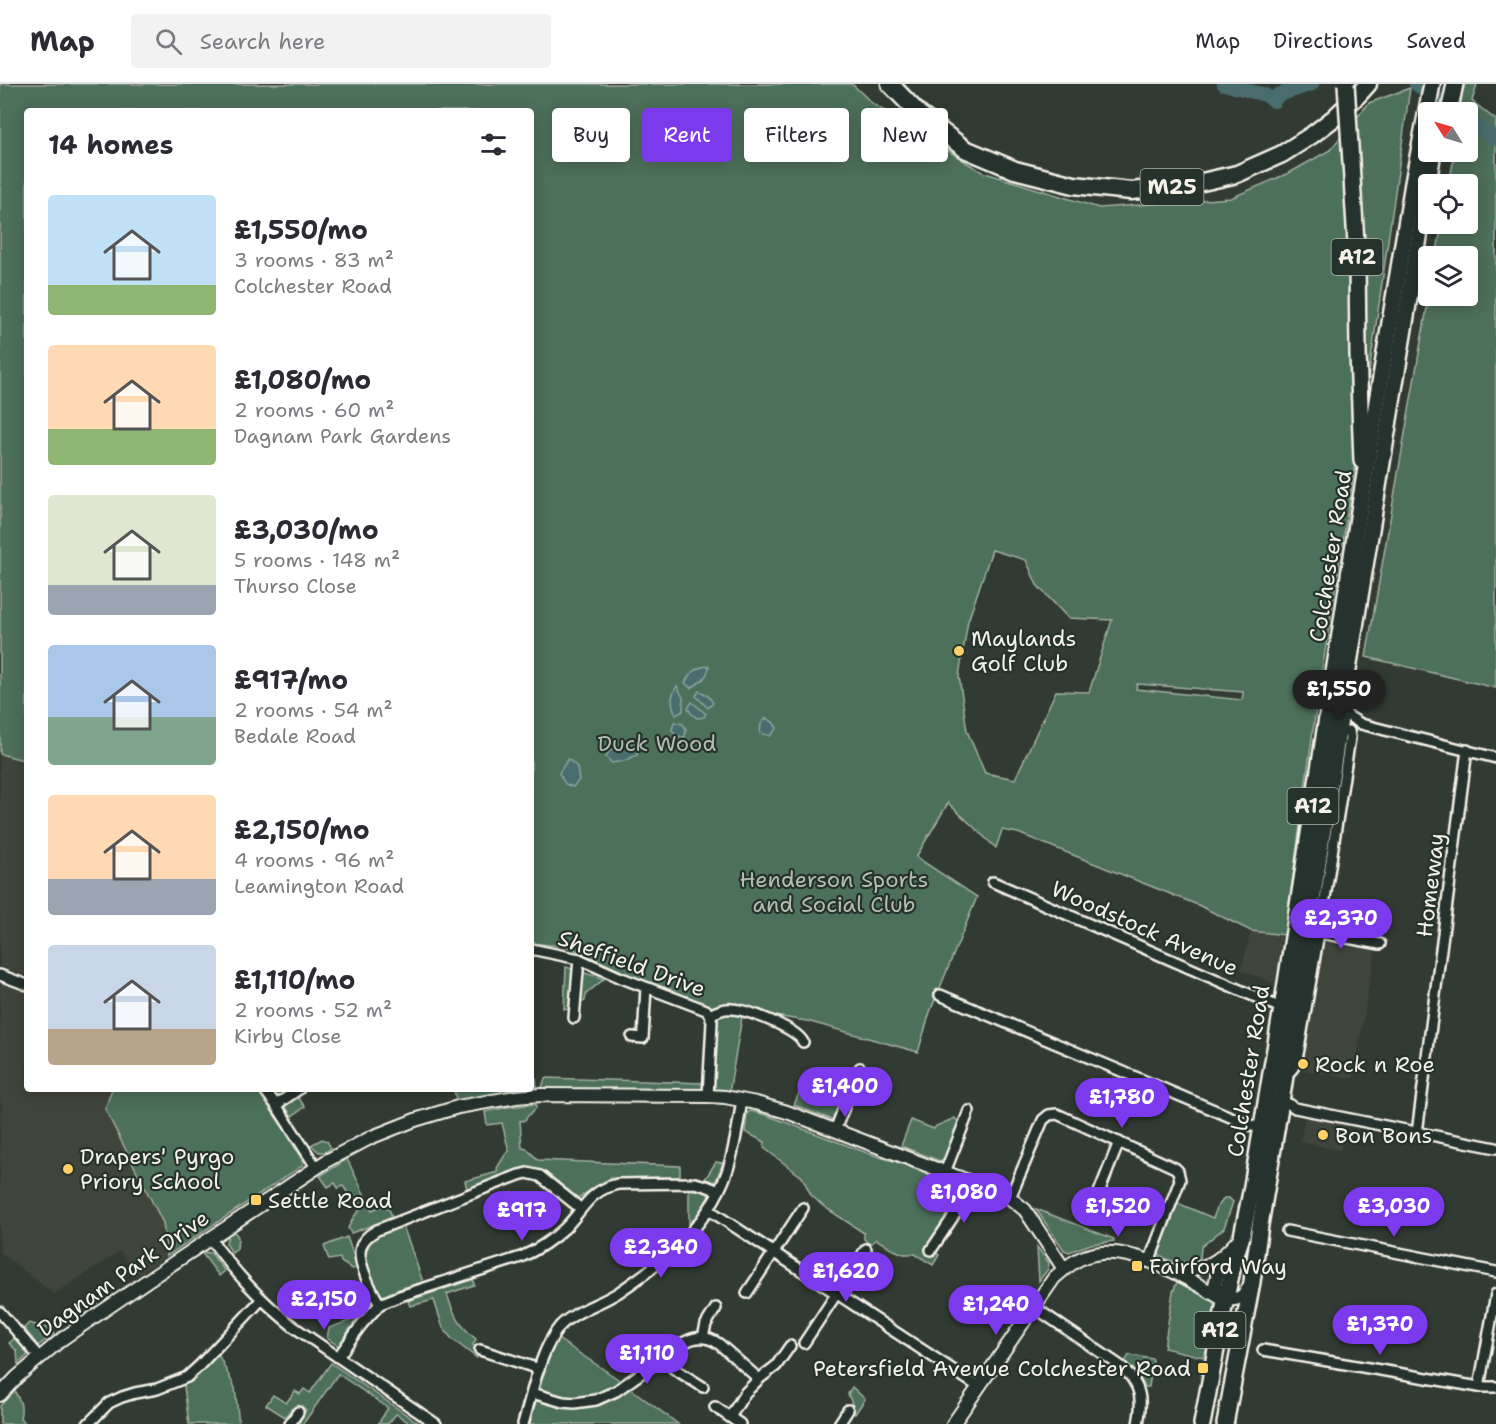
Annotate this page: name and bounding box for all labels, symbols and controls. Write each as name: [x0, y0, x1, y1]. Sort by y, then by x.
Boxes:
search box: [131, 14, 551, 68]
text: Map: [30, 22, 95, 60]
icon: search: [152, 25, 185, 58]
text: Search here: [200, 27, 325, 56]
text: Map: [1195, 27, 1240, 55]
text: Directions: [1273, 27, 1373, 55]
text: Saved: [1406, 27, 1466, 55]
north arrow: [1418, 102, 1478, 162]
map controls: [1418, 102, 1478, 306]
chip: Buy: [552, 108, 630, 162]
chip: Rent: [642, 108, 732, 162]
chip: Filters: [744, 108, 849, 162]
chip: New: [861, 108, 948, 162]
text: 14 homes: [48, 127, 174, 162]
icon: filters: [477, 128, 510, 161]
road number: M25: [1140, 169, 1204, 205]
button: locate: [1418, 174, 1478, 234]
text: £1,550/mo: [234, 212, 368, 247]
icon: home: [96, 219, 168, 291]
road number: A12: [1332, 239, 1382, 275]
button: layers: [1418, 246, 1478, 306]
text: 3 rooms · 83 m²: [234, 247, 394, 273]
text: Colchester Road: [234, 273, 392, 299]
text: £1,080/mo: [234, 362, 371, 397]
icon: home: [96, 369, 168, 441]
text: 2 rooms · 60 m²: [234, 397, 394, 423]
text: Dagnam Park Gardens: [234, 423, 451, 449]
street label: Colchester Road: [1303, 468, 1358, 644]
text: £3,030/mo: [234, 512, 379, 547]
icon: home: [96, 519, 168, 591]
text: 5 rooms · 148 m²: [234, 547, 400, 573]
text: Thurso Close: [234, 573, 357, 599]
place label: Maylands Golf Club: [971, 624, 1076, 678]
marker: Maylands Golf Club: [952, 644, 966, 658]
text: £917/mo: [234, 662, 348, 697]
icon: home: [96, 669, 168, 741]
pin: £1,550: [1290, 670, 1388, 721]
text: £1,550: [1306, 676, 1372, 702]
text: 2 rooms · 54 m²: [234, 697, 393, 723]
text: Bedale Road: [234, 723, 356, 749]
park label: Duck Wood: [598, 729, 716, 758]
road number: A12: [1288, 788, 1338, 824]
text: £2,150/mo: [234, 812, 370, 847]
icon: home: [96, 819, 168, 891]
street label: Homeway: [1410, 831, 1451, 939]
text: 4 rooms · 96 m²: [234, 847, 395, 873]
park label: Henderson Sports and Social Club: [740, 865, 929, 919]
text: Leamington Road: [234, 873, 404, 899]
street label: Woodstock Avenue: [1047, 874, 1243, 983]
pin: £2,370: [1292, 899, 1390, 950]
text: £2,370: [1304, 905, 1378, 931]
street label: Sheffield Drive: [554, 923, 709, 1004]
text: £1,110/mo: [234, 962, 355, 997]
icon: home: [96, 969, 168, 1041]
street label: Colchester Road: [1221, 983, 1276, 1159]
text: 2 rooms · 52 m²: [234, 997, 392, 1023]
text: Kirby Close: [234, 1023, 342, 1049]
place label: Rock n Roe: [1315, 1050, 1435, 1079]
marker: Rock n Roe: [1296, 1057, 1310, 1071]
pin: £1,400: [796, 1067, 894, 1118]
text: £1,400: [811, 1073, 879, 1099]
pin: £1,780: [1073, 1078, 1171, 1129]
text: £1,780: [1089, 1084, 1155, 1110]
place label: Bon Bons: [1335, 1121, 1432, 1150]
marker: Bon Bons: [1316, 1128, 1330, 1142]
place label: Drapers' Pyrgo Priory School: [80, 1142, 234, 1196]
marker: Drapers' Pyrgo Priory School: [61, 1162, 75, 1176]
pin: £1,080: [915, 1173, 1013, 1224]
text: £1,080: [930, 1179, 998, 1205]
place label: Settle Road: [268, 1186, 392, 1215]
pin: £1,520: [1069, 1187, 1167, 1238]
pin: £3,030: [1345, 1187, 1443, 1238]
pin: £917: [486, 1191, 558, 1242]
marker: Settle Road: [249, 1193, 263, 1207]
text: £1,520: [1085, 1193, 1151, 1219]
text: £3,030: [1357, 1193, 1431, 1219]
text: £917: [497, 1197, 547, 1223]
street label: Dagnam Park Drive: [32, 1203, 215, 1344]
pin: £2,340: [612, 1228, 710, 1279]
text: £2,340: [624, 1234, 698, 1260]
pin: £1,620: [797, 1252, 895, 1303]
place label: Fairford Way: [1149, 1252, 1287, 1281]
text: £1,620: [813, 1258, 879, 1284]
marker: Fairford Way: [1130, 1259, 1144, 1273]
pin: £2,150: [275, 1280, 373, 1331]
pin: £1,240: [947, 1285, 1045, 1336]
text: £2,150: [291, 1286, 357, 1312]
text: £1,240: [962, 1291, 1030, 1317]
pin: £1,370: [1331, 1305, 1429, 1356]
text: £1,370: [1347, 1311, 1413, 1337]
road number: A12: [1194, 1312, 1246, 1348]
pin: £1,110: [598, 1334, 696, 1385]
text: £1,110: [619, 1340, 675, 1366]
place label: Petersfield Avenue Colchester Road: [813, 1354, 1191, 1383]
marker: Petersfield Avenue Colchester Road: [1196, 1361, 1210, 1375]

